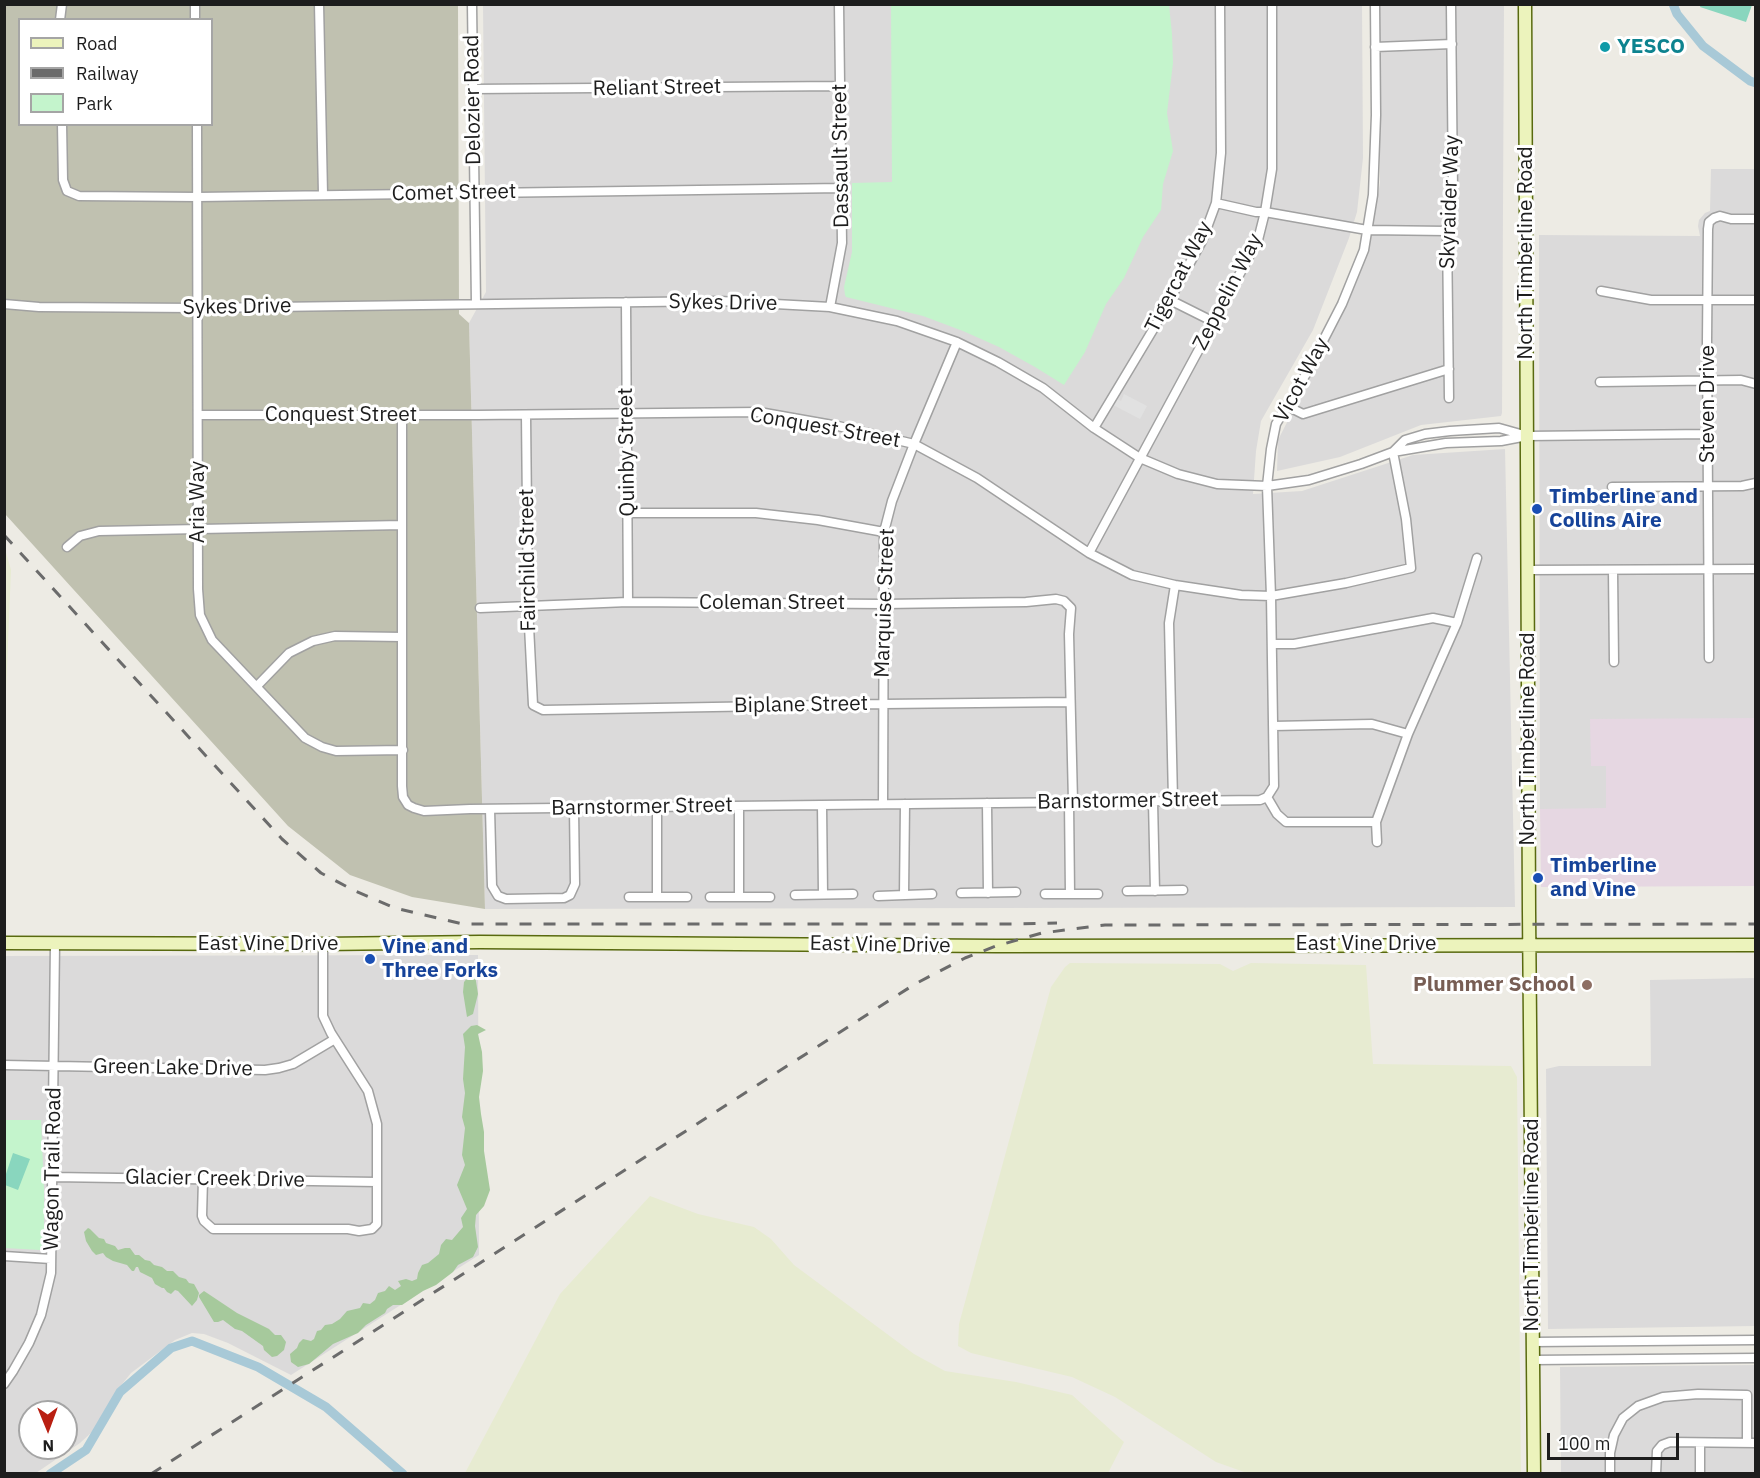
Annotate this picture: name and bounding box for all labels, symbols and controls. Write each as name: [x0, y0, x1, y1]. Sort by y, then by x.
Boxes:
legend: [18, 18, 213, 126]
text: Road: [76, 32, 117, 55]
place label: YESCO: [1617, 34, 1685, 60]
street label: Delozier Road: [459, 35, 487, 165]
marker: YESCO: [1598, 40, 1612, 54]
text: Railway: [76, 62, 138, 85]
street label: Reliant Street: [592, 74, 722, 102]
street label: Dassault Street: [827, 84, 855, 228]
text: Park: [76, 92, 112, 115]
street label: Skyraider Way: [1435, 134, 1465, 270]
street label: North Timberline Road: [1513, 146, 1539, 360]
street label: Comet Street: [391, 179, 517, 207]
street label: Tigercat Way: [1140, 217, 1218, 337]
street label: Zeppelin Way: [1188, 230, 1268, 354]
street label: Sykes Drive: [668, 289, 778, 317]
street label: Sykes Drive: [182, 293, 292, 321]
street label: Vicot Way: [1269, 333, 1335, 427]
street label: Steven Drive: [1695, 345, 1721, 463]
street label: Quinby Street: [613, 387, 641, 517]
street label: Conquest Street: [265, 402, 417, 428]
street label: Conquest Street: [748, 402, 902, 454]
street label: Aria Way: [185, 461, 211, 543]
place label: Timberline and Collins Aire: [1549, 484, 1698, 534]
street label: Fairchild Street: [514, 488, 542, 632]
marker: Timberline and Collins Aire: [1530, 502, 1544, 516]
street label: Marquise Street: [870, 528, 900, 678]
street label: Coleman Street: [699, 590, 845, 616]
street label: North Timberline Road: [1515, 632, 1541, 846]
street label: Biplane Street: [734, 691, 868, 719]
street label: Barnstormer Street: [1037, 787, 1219, 815]
street label: Barnstormer Street: [551, 793, 733, 821]
place label: Timberline and Vine: [1550, 853, 1657, 903]
marker: Timberline and Vine: [1531, 871, 1545, 885]
street label: East Vine Drive: [197, 931, 339, 957]
street label: East Vine Drive: [809, 931, 951, 959]
street label: East Vine Drive: [1295, 931, 1437, 957]
place label: Vine and Three Forks: [382, 934, 498, 984]
marker: Vine and Three Forks: [363, 952, 377, 966]
place label: Plummer School: [1413, 972, 1575, 998]
marker: Plummer School: [1580, 978, 1594, 992]
street label: Green Lake Drive: [93, 1054, 253, 1082]
street label: Wagon Trail Road: [39, 1087, 67, 1251]
street label: North Timberline Road: [1519, 1118, 1545, 1332]
street label: Glacier Creek Drive: [125, 1165, 305, 1193]
north arrow: [18, 1400, 78, 1460]
scale bar: [1550, 1421, 1682, 1459]
text: 100 m: [1558, 1432, 1610, 1455]
text: N: [42, 1436, 54, 1456]

